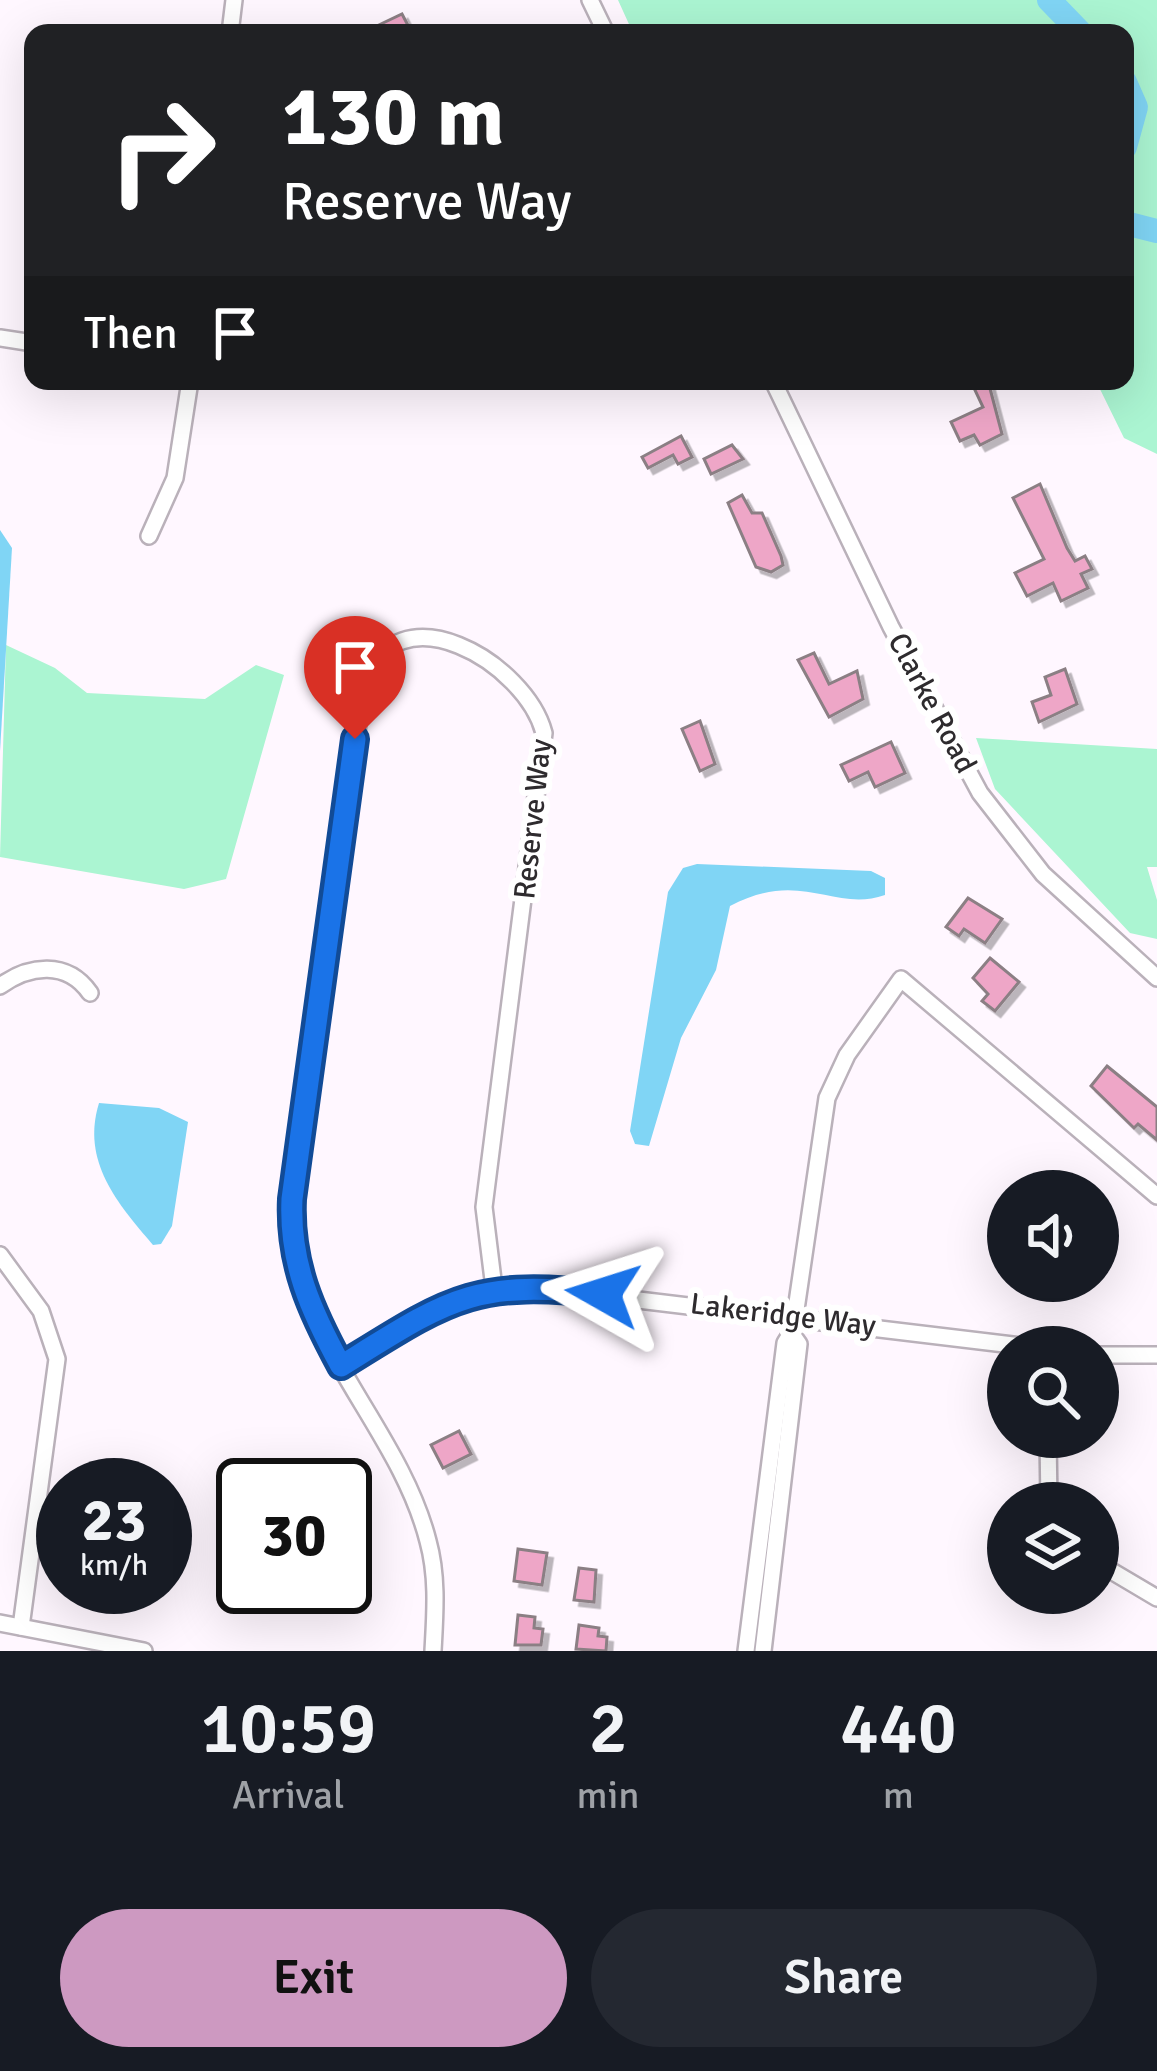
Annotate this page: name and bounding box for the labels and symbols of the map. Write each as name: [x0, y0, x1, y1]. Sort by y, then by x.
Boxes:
pin: [304, 616, 406, 739]
street label: Clarke Road: [880, 627, 984, 779]
street label: Reserve Way: [506, 737, 560, 901]
position arrow: [540, 1231, 666, 1357]
street label: Lakeridge Way: [688, 1285, 878, 1345]
speed limit sign: 30: [216, 1458, 372, 1614]

